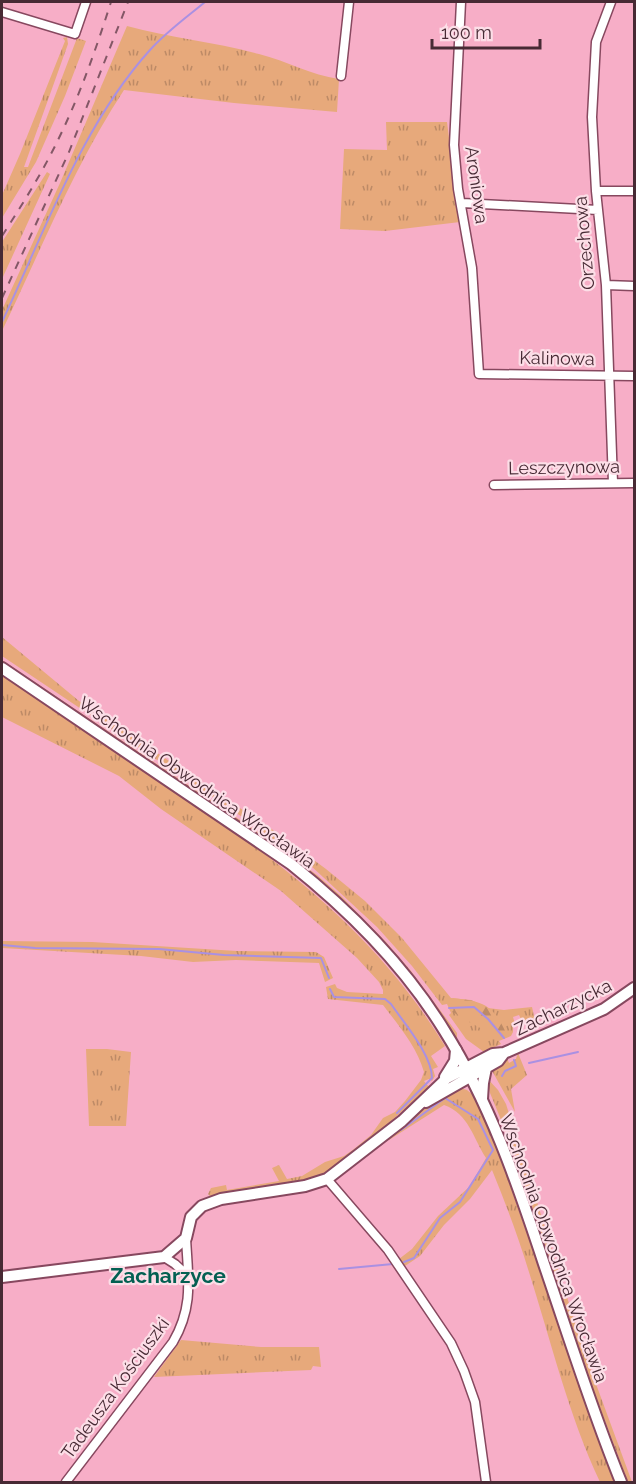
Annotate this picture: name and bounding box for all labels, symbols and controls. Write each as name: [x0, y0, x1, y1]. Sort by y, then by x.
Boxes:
scale bar: [432, 12, 540, 50]
text: 100 m: [441, 22, 492, 43]
street label: Aroniowa: [461, 145, 493, 225]
street label: Orzechowa: [569, 195, 599, 291]
street label: Kalinowa: [519, 347, 595, 369]
street label: Leszczynowa: [508, 456, 620, 478]
street label: Wschodnia Obwodnica Wrocławia: [75, 692, 319, 872]
street label: Zacharzycka: [511, 975, 615, 1039]
street label: Wschodnia Obwodnica Wrocławia: [496, 1111, 612, 1385]
district label: Zacharzyce: [110, 1263, 226, 1288]
street label: Tadeusza Kościuszki: [57, 1313, 173, 1463]

